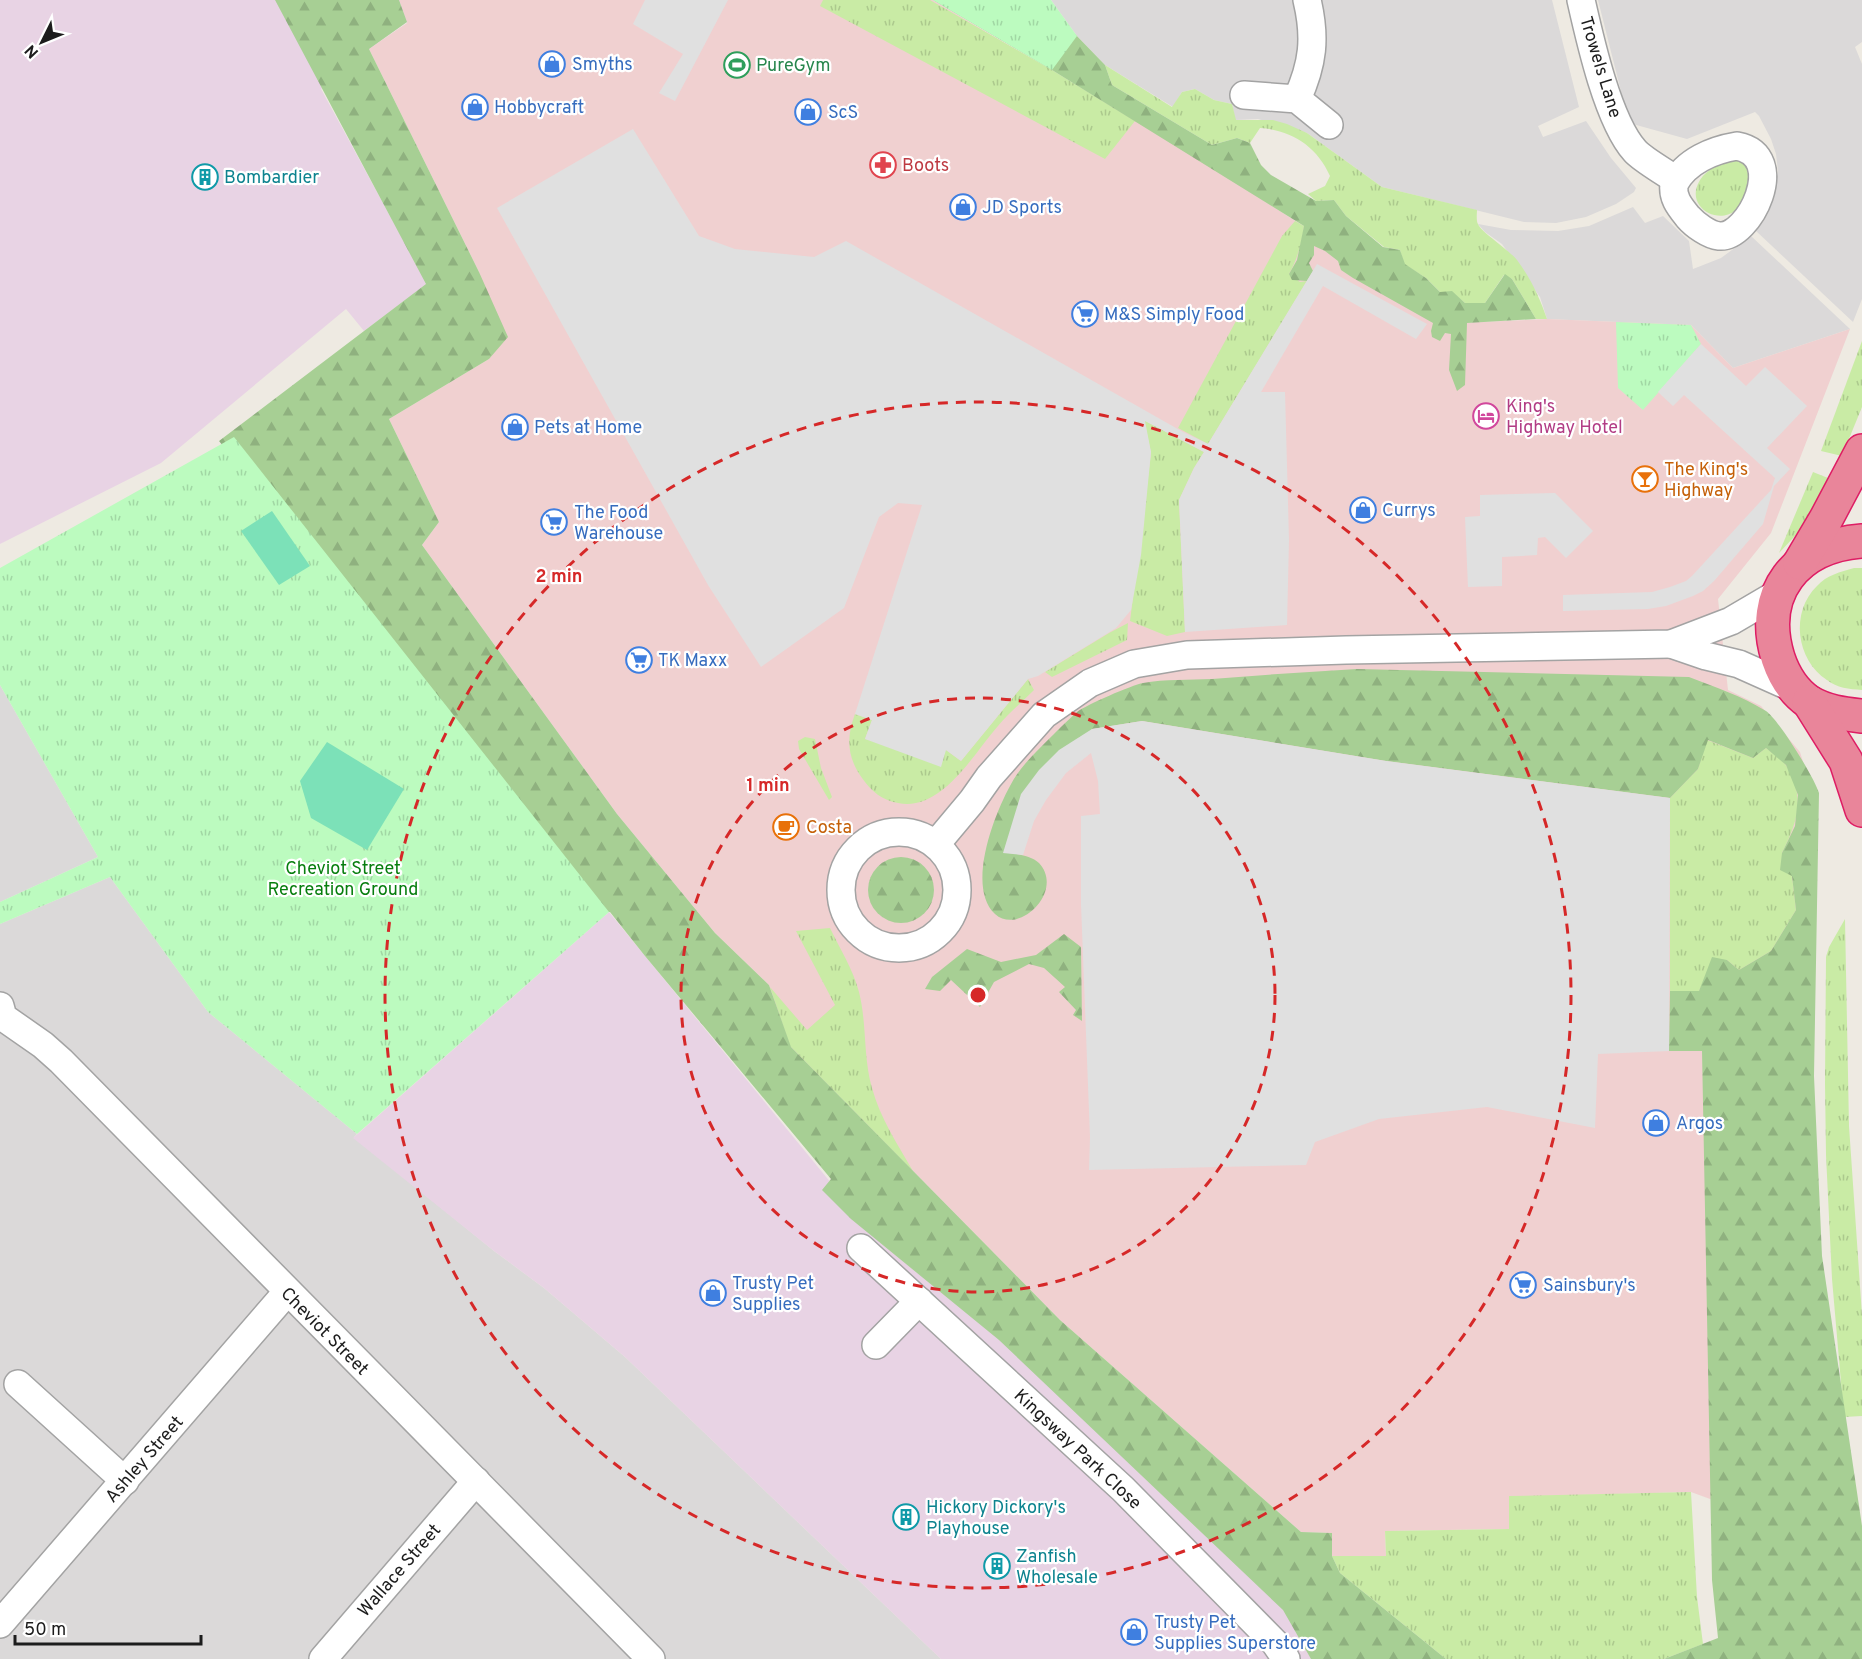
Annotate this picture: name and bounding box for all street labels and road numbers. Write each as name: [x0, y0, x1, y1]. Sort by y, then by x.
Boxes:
street label: Trowels Lane: [1573, 14, 1626, 121]
street label: Cheviot Street: [275, 1283, 373, 1381]
street label: Kingsway Park Close: [1008, 1385, 1146, 1515]
street label: Ashley Street: [101, 1412, 189, 1508]
street label: Wallace Street: [353, 1520, 447, 1622]

